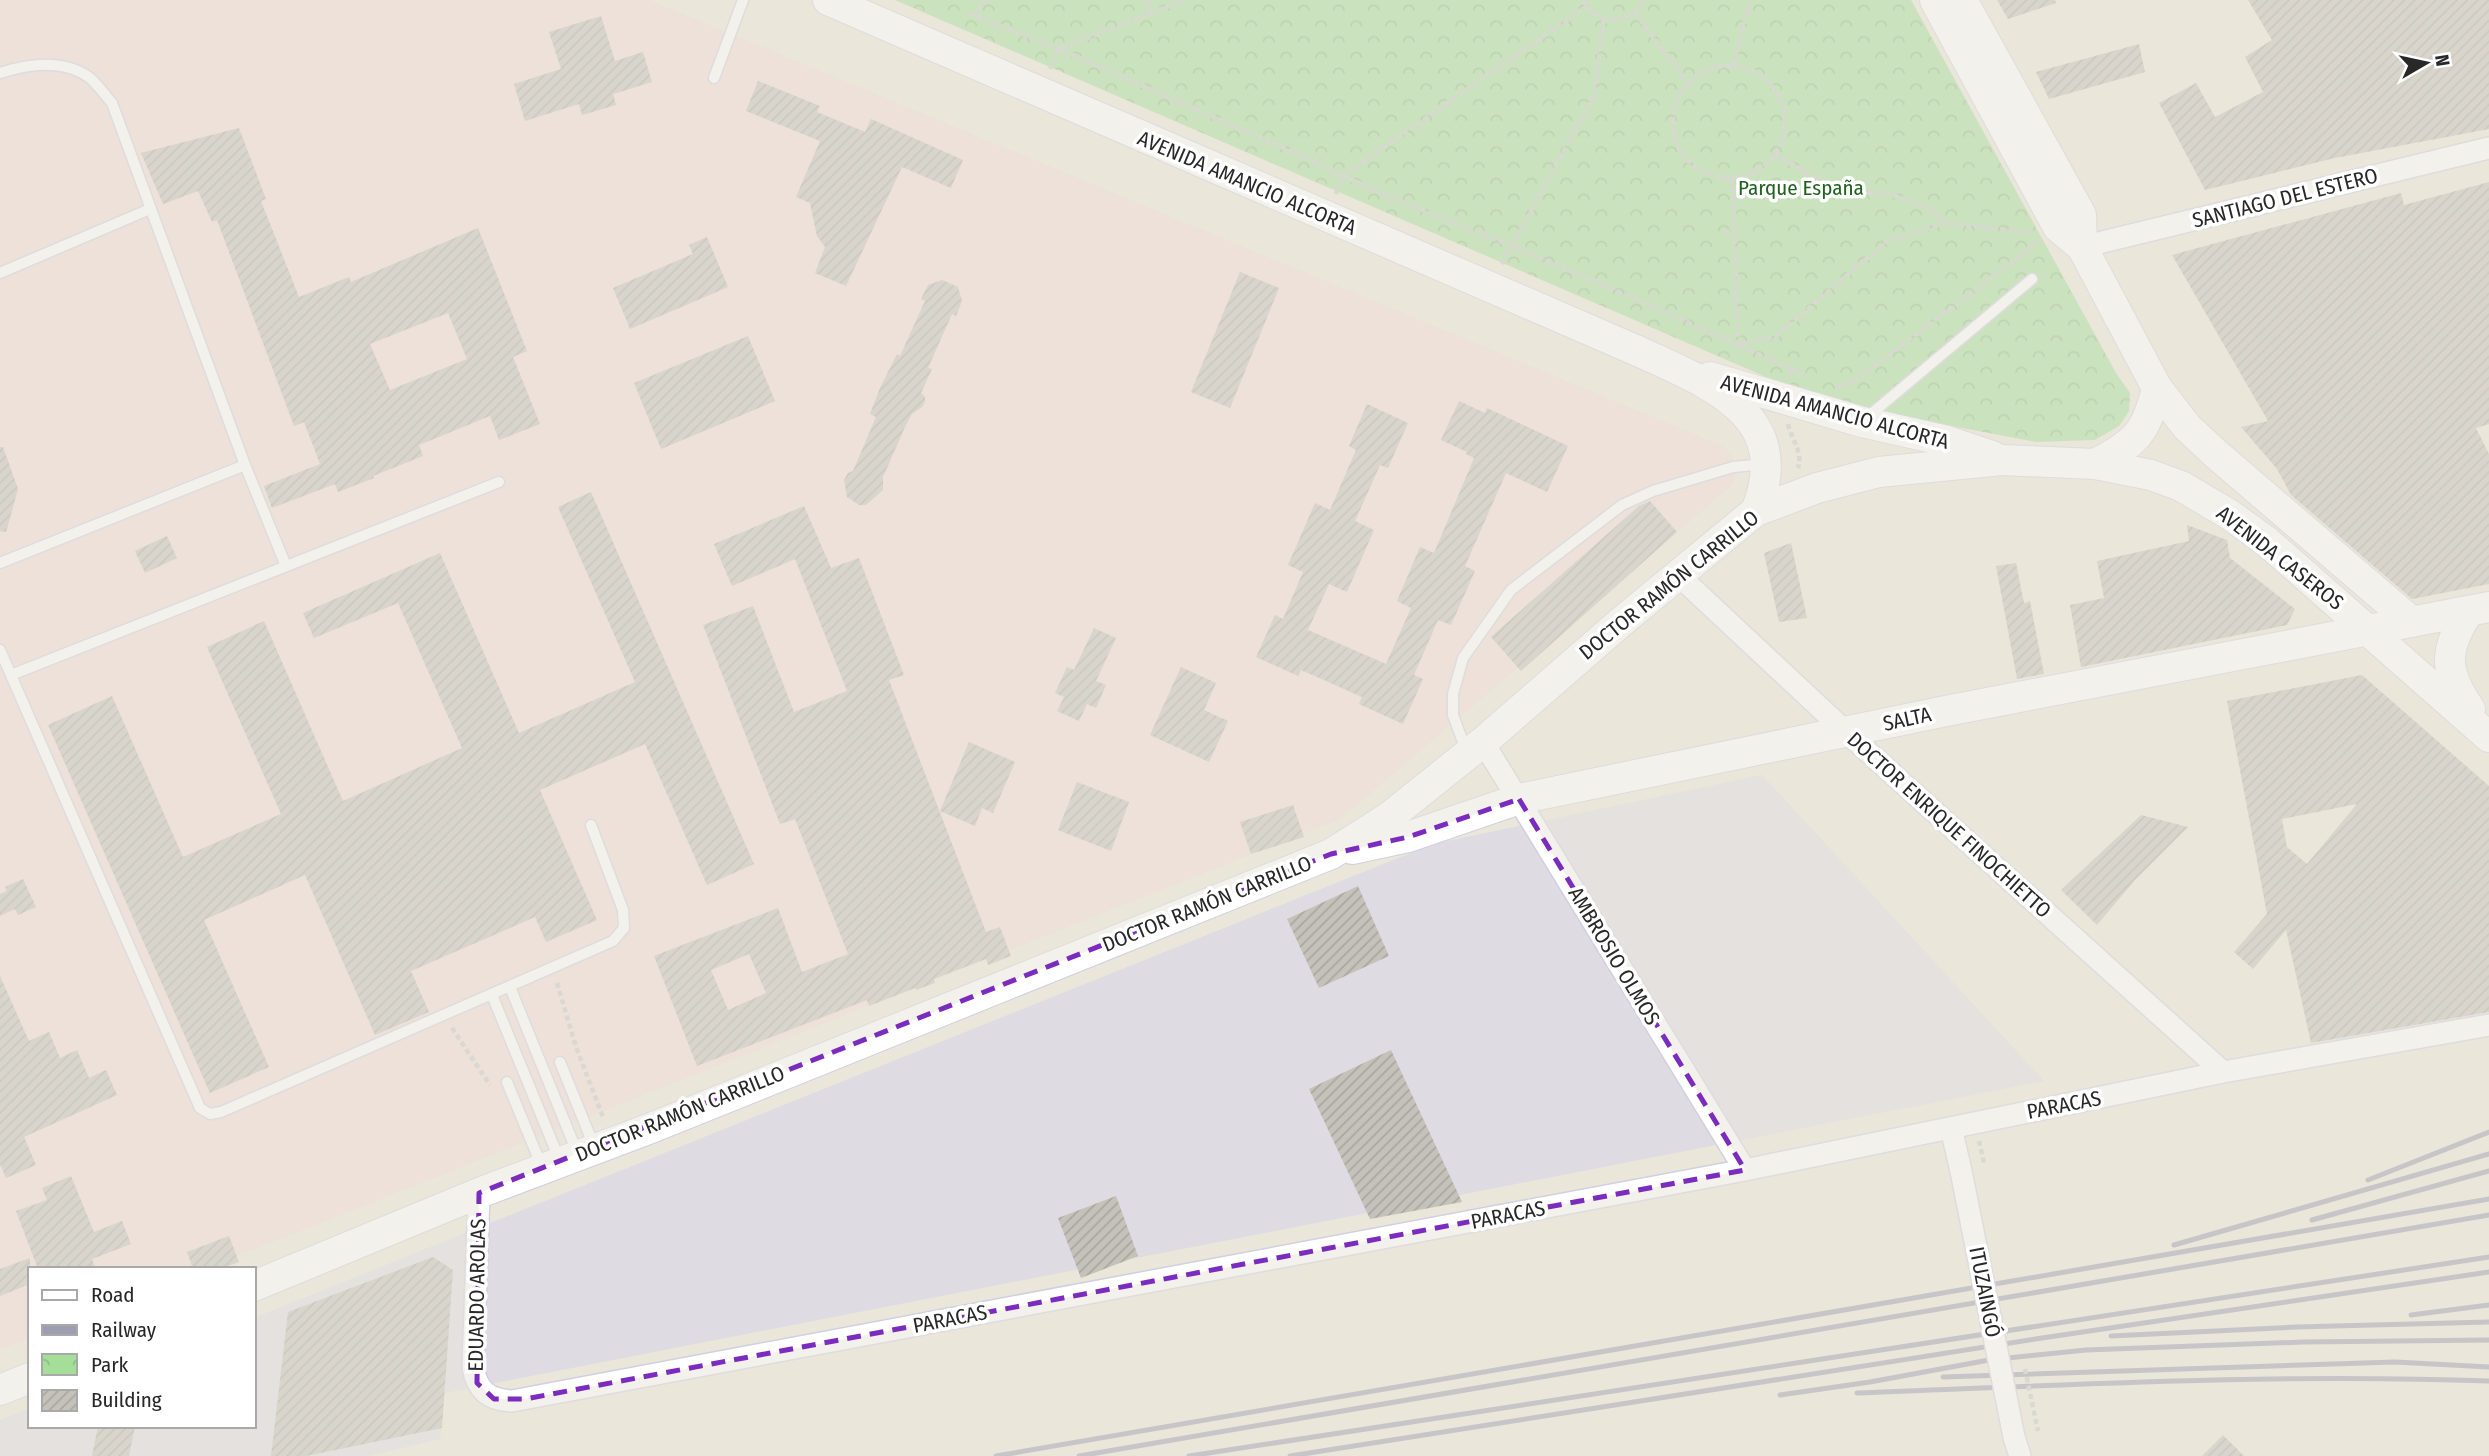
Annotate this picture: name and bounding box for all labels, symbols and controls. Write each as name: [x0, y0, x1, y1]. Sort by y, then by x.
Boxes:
north arrow: [2391, 28, 2461, 98]
text: N: [2430, 53, 2455, 68]
street label: AVENIDA AMANCIO ALCORTA: [1134, 125, 1360, 241]
street label: SANTIAGO DEL ESTERO: [2190, 162, 2380, 234]
park label: Parque España: [1738, 175, 1864, 201]
street label: AVENIDA AMANCIO ALCORTA: [1718, 369, 1952, 455]
street label: AVENIDA CASEROS: [2211, 500, 2349, 616]
street label: DOCTOR RAMÓN CARRILLO: [1574, 505, 1764, 665]
street label: SALTA: [1880, 701, 1934, 737]
street label: DOCTOR ENRIQUE FINOCHIETTO: [1842, 726, 2056, 924]
street label: DOCTOR RAMÓN CARRILLO: [1099, 850, 1315, 958]
street label: AMBROSIO OLMOS: [1563, 882, 1665, 1030]
street label: DOCTOR RAMÓN CARRILLO: [572, 1060, 788, 1168]
street label: PARACAS: [2025, 1085, 2103, 1125]
street label: PARACAS: [1469, 1195, 1547, 1235]
street label: EDUARDO AROLAS: [463, 1218, 491, 1372]
street label: ITUZAINGÓ: [1963, 1244, 2007, 1340]
legend: [28, 1267, 256, 1428]
text: Road: [91, 1282, 135, 1308]
street label: PARACAS: [911, 1299, 989, 1339]
text: Railway: [91, 1317, 157, 1343]
text: Park: [91, 1352, 129, 1378]
text: Building: [91, 1387, 162, 1413]

